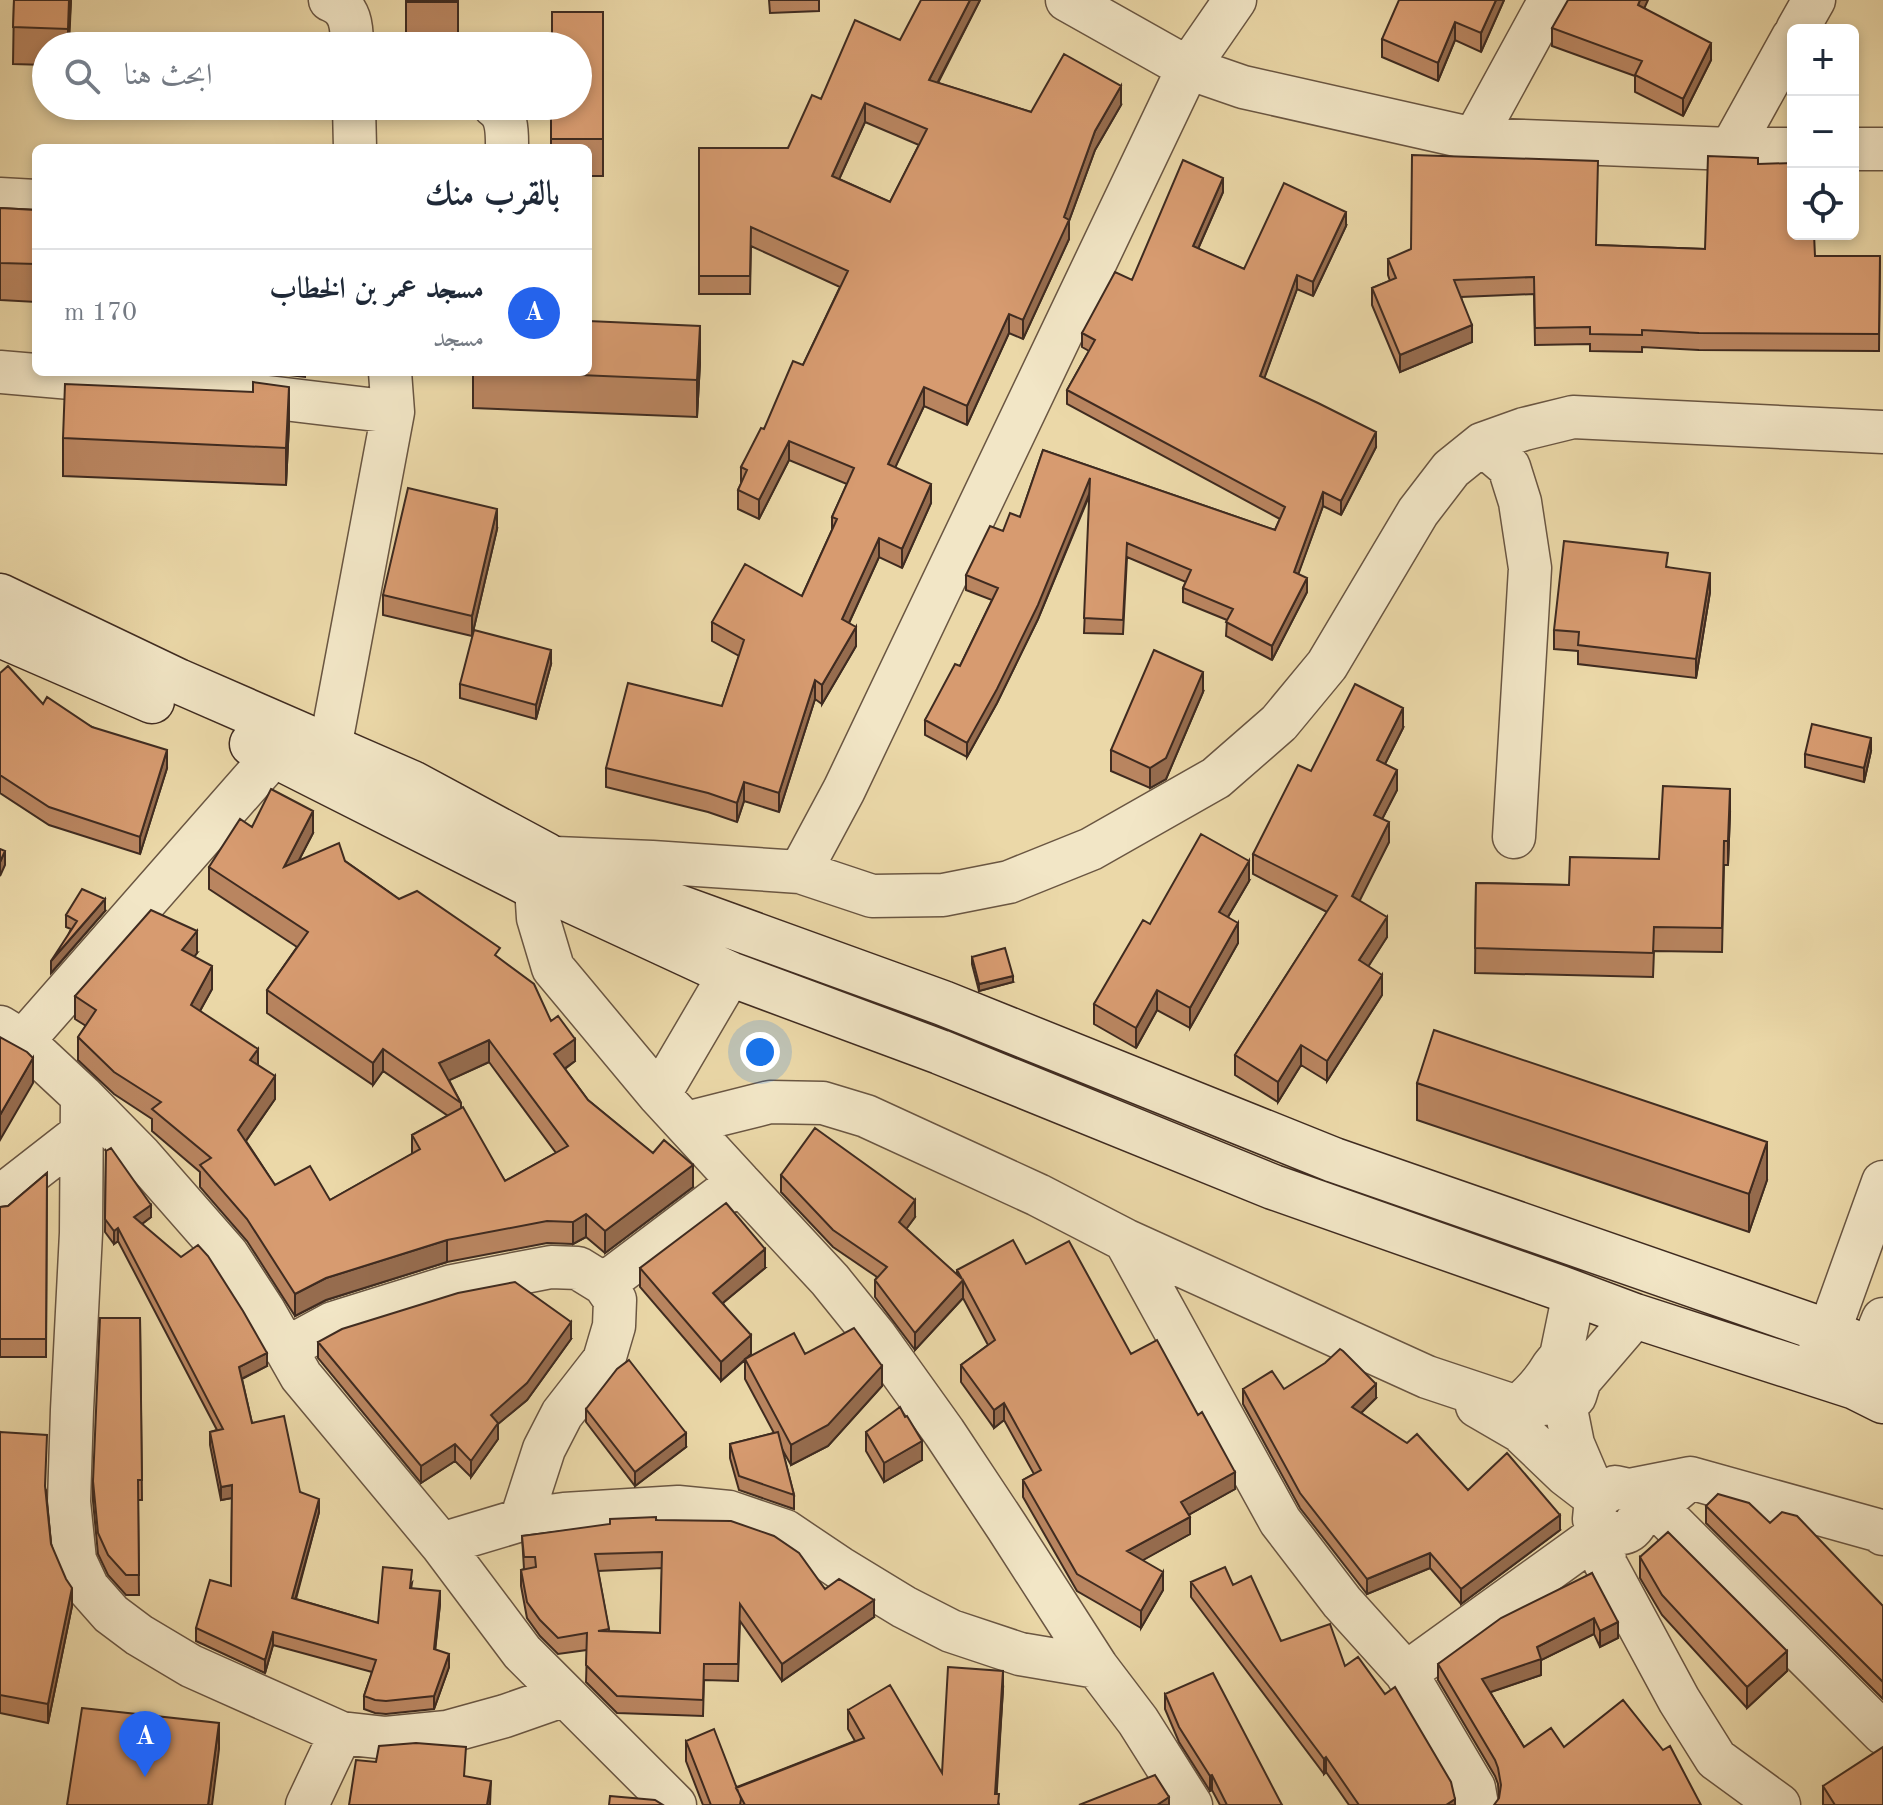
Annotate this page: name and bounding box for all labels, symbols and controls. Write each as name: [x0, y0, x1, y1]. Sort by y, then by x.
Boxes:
map controls: [1787, 24, 1859, 240]
button: +: [1787, 24, 1859, 96]
search box: [32, 32, 592, 120]
icon: search: [60, 54, 104, 98]
text: ابحث هنا: [124, 61, 212, 91]
button: −: [1787, 96, 1859, 168]
button: locate: [1787, 168, 1859, 240]
text: بالقرب منك: [425, 178, 560, 212]
text: مسجد عمر بن الخطاب: [269, 275, 484, 305]
text: 170 m: [64, 300, 137, 326]
text: A: [524, 300, 544, 326]
text: مسجد: [433, 326, 484, 352]
your location: [740, 1032, 780, 1072]
pin: A: [119, 1711, 171, 1777]

